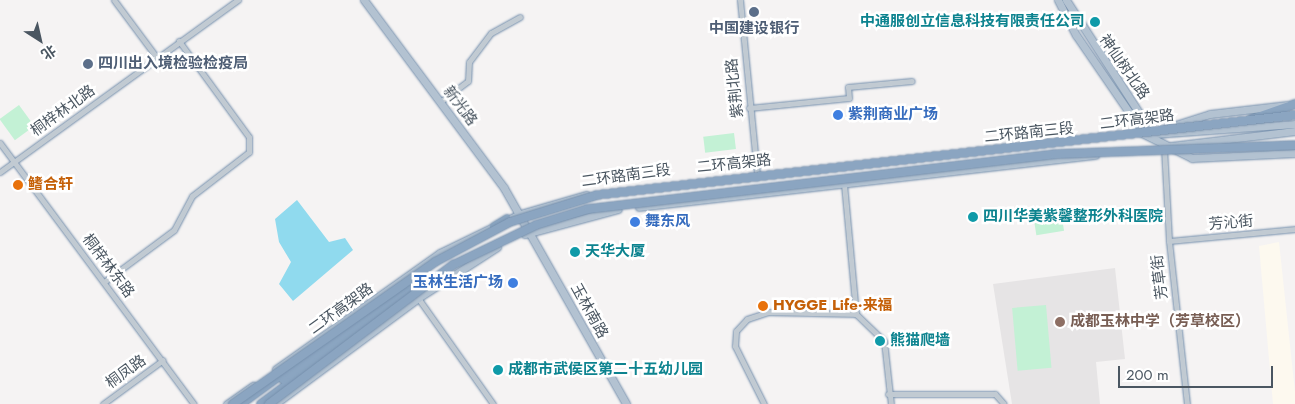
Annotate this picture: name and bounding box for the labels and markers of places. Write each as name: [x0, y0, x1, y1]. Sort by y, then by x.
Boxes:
marker: 中国建设银行: [748, 6, 760, 18]
place label: 中通服创立信息科技有限责任公司: [860, 13, 1085, 31]
marker: 中通服创立信息科技有限责任公司: [1089, 16, 1101, 28]
place label: 中国建设银行: [709, 20, 799, 38]
place label: 四川出入境检验检疫局: [98, 55, 248, 73]
marker: 四川出入境检验检疫局: [82, 58, 94, 70]
place label: 紫荆商业广场: [848, 106, 938, 124]
marker: 紫荆商业广场: [832, 109, 844, 121]
place label: 鳍合轩: [28, 176, 73, 194]
marker: 鳍合轩: [12, 179, 24, 191]
place label: 四川华美紫馨整形外科医院: [983, 208, 1163, 226]
marker: 四川华美紫馨整形外科医院: [967, 211, 979, 223]
place label: 舞东风: [645, 213, 690, 231]
marker: 舞东风: [629, 216, 641, 228]
place label: 天华大厦: [585, 243, 645, 261]
marker: 天华大厦: [569, 246, 581, 258]
place label: 玉林生活广场: [413, 274, 503, 292]
marker: 玉林生活广场: [507, 277, 519, 289]
place label: HYGGE Life·来福: [773, 297, 893, 315]
marker: HYGGE Life·来福: [757, 300, 769, 312]
place label: 成都玉林中学（芳草校区）: [1070, 313, 1250, 331]
marker: 成都玉林中学（芳草校区）: [1054, 316, 1066, 328]
place label: 熊猫爬墙: [890, 332, 950, 350]
marker: 熊猫爬墙: [874, 335, 886, 347]
place label: 成都市武侯区第二十五幼儿园: [508, 361, 703, 379]
marker: 成都市武侯区第二十五幼儿园: [492, 364, 504, 376]

